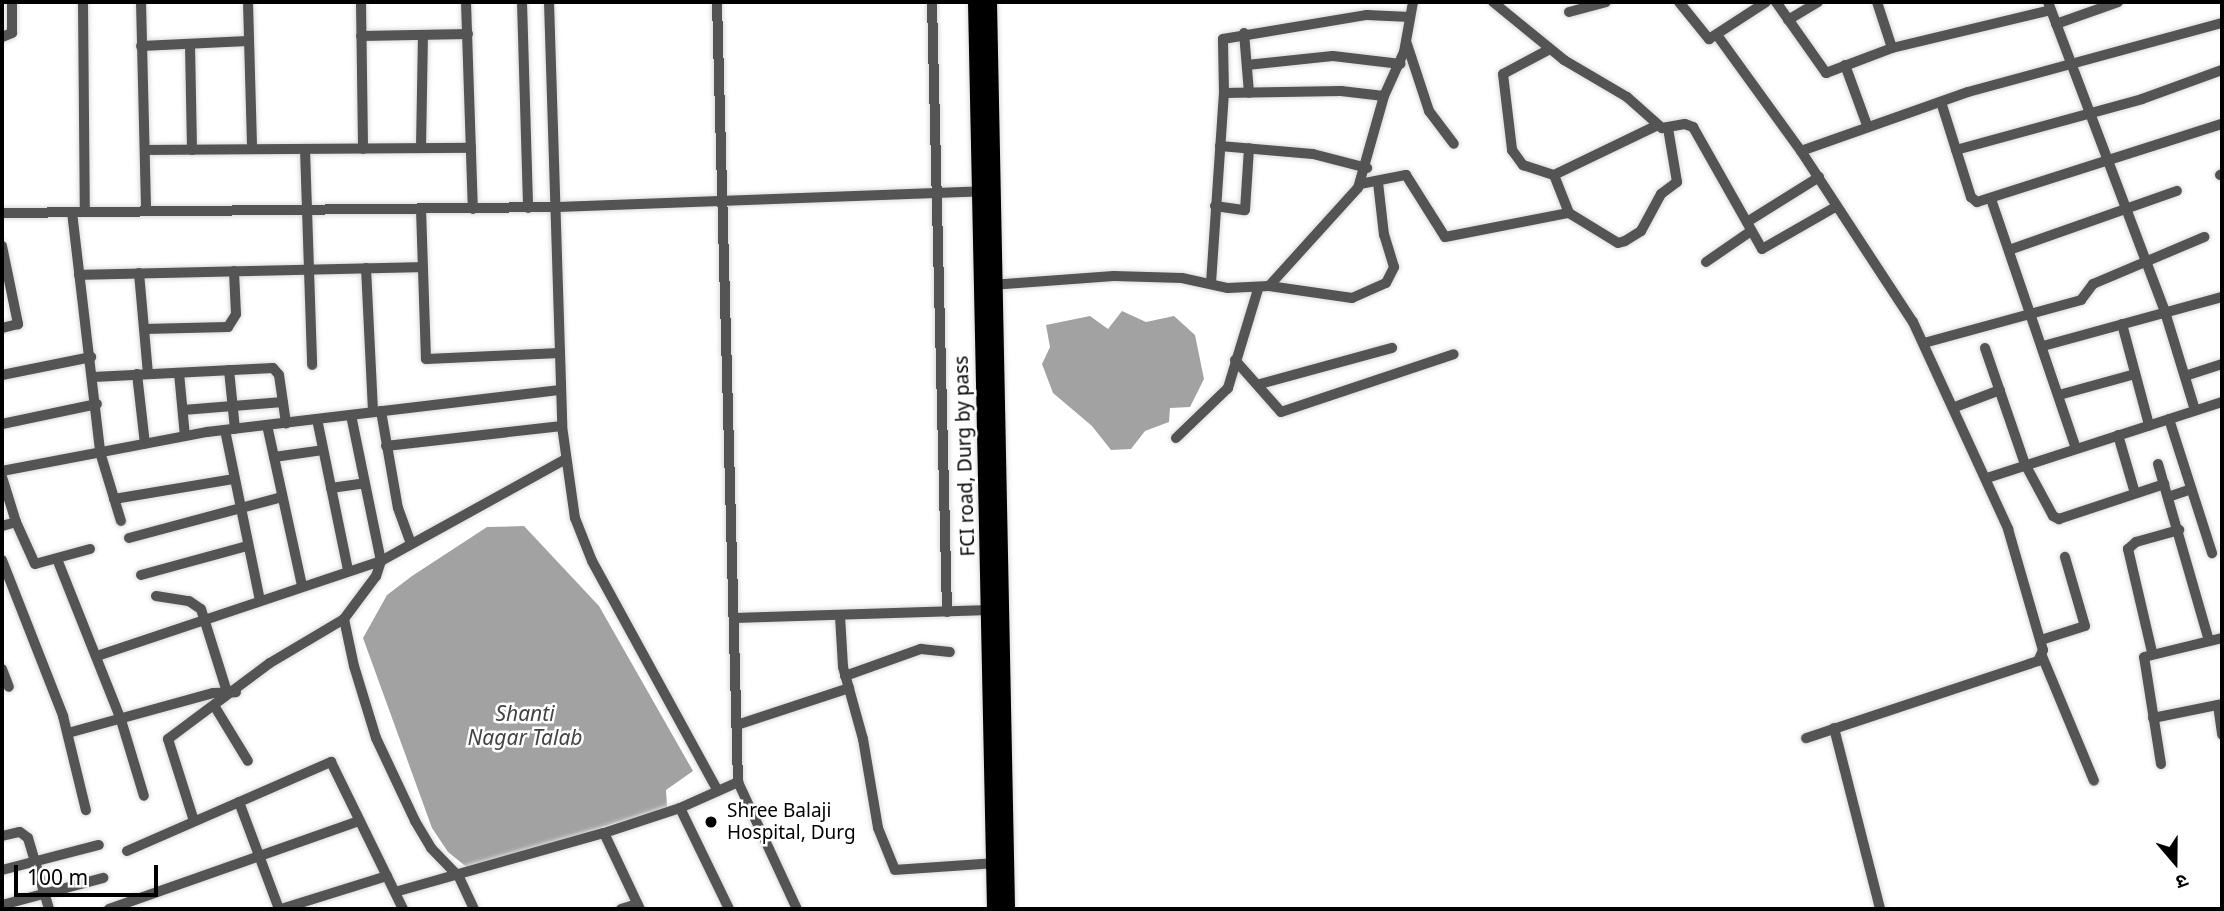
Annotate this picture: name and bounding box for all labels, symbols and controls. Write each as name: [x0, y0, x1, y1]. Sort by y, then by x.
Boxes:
street label: FCI road, Durg by pass: [950, 355, 980, 557]
water label: Shanti Nagar Talab: [468, 700, 582, 750]
place label: Shree Balaji Hospital, Durg: [727, 800, 856, 844]
marker: Shree Balaji Hospital, Durg: [701, 812, 721, 832]
north arrow: [2140, 827, 2210, 897]
scale bar: [18, 852, 161, 896]
text: 100 m: [27, 863, 88, 891]
text: उ: [2173, 868, 2192, 896]

